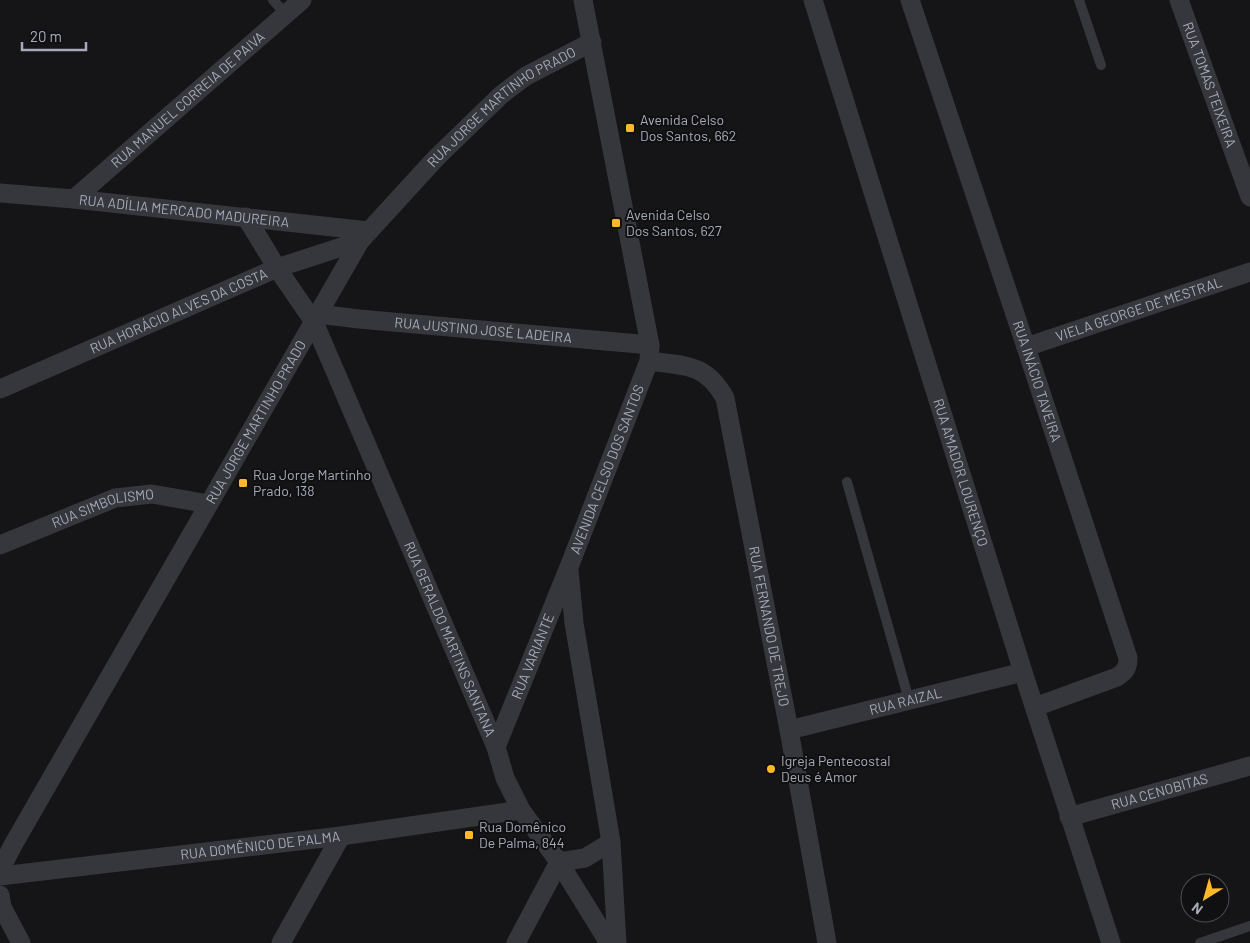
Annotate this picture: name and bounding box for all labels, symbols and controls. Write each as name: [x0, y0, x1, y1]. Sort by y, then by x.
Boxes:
scale bar: [22, 20, 86, 52]
street label: RUA TOMAS TEIXEIRA: [1180, 20, 1241, 150]
text: 20 m: [30, 27, 62, 45]
street label: RUA MANUEL CORREIA DE PAIVA: [107, 27, 268, 171]
street label: RUA JORGE MARTINHO PRADO: [423, 43, 578, 170]
place label: Avenida Celso Dos Santos, 662: [640, 111, 736, 144]
marker: Avenida Celso Dos Santos, 662: [624, 122, 636, 134]
street label: RUA ADÍLIA MERCADO MADUREIRA: [78, 191, 291, 230]
place label: Avenida Celso Dos Santos, 627: [626, 206, 722, 239]
marker: Avenida Celso Dos Santos, 627: [610, 217, 622, 229]
street label: RUA HORÁCIO ALVES DA COSTA: [87, 264, 270, 357]
street label: VIELA GEORGE DE MESTRAL: [1053, 273, 1224, 344]
street label: RUA JUSTINO JOSÉ LADEIRA: [394, 313, 573, 346]
street label: RUA INÁCIO TAVEIRA: [1010, 318, 1066, 445]
street label: RUA JORGE MARTINHO PRADO: [202, 337, 309, 507]
street label: AVENIDA CELSO DOS SANTOS: [566, 382, 647, 556]
street label: RUA AMADOR LOURENÇO: [930, 396, 992, 548]
place label: Rua Jorge Martinho Prado, 138: [253, 466, 371, 499]
marker: Rua Jorge Martinho Prado, 138: [237, 477, 249, 489]
street label: RUA SIMBOLISMO: [49, 485, 155, 531]
street label: RUA GERALDO MARTINS SANTANA: [401, 539, 500, 739]
street label: RUA FERNANDO DE TREJO: [746, 545, 793, 708]
street label: RUA VARIANTE: [507, 611, 557, 701]
street label: RUA RAIZAL: [867, 683, 943, 718]
place label: Igreja Pentecostal Deus é Amor: [781, 752, 890, 785]
marker: Igreja Pentecostal Deus é Amor: [765, 763, 777, 775]
street label: RUA CENOBITAS: [1109, 769, 1210, 813]
place label: Rua Domênico De Palma, 844: [479, 818, 566, 851]
street label: RUA DOMÊNICO DE PALMA: [179, 827, 341, 863]
marker: Rua Domênico De Palma, 844: [463, 829, 475, 841]
north arrow: [1180, 873, 1230, 923]
text: N: [1188, 899, 1206, 918]

